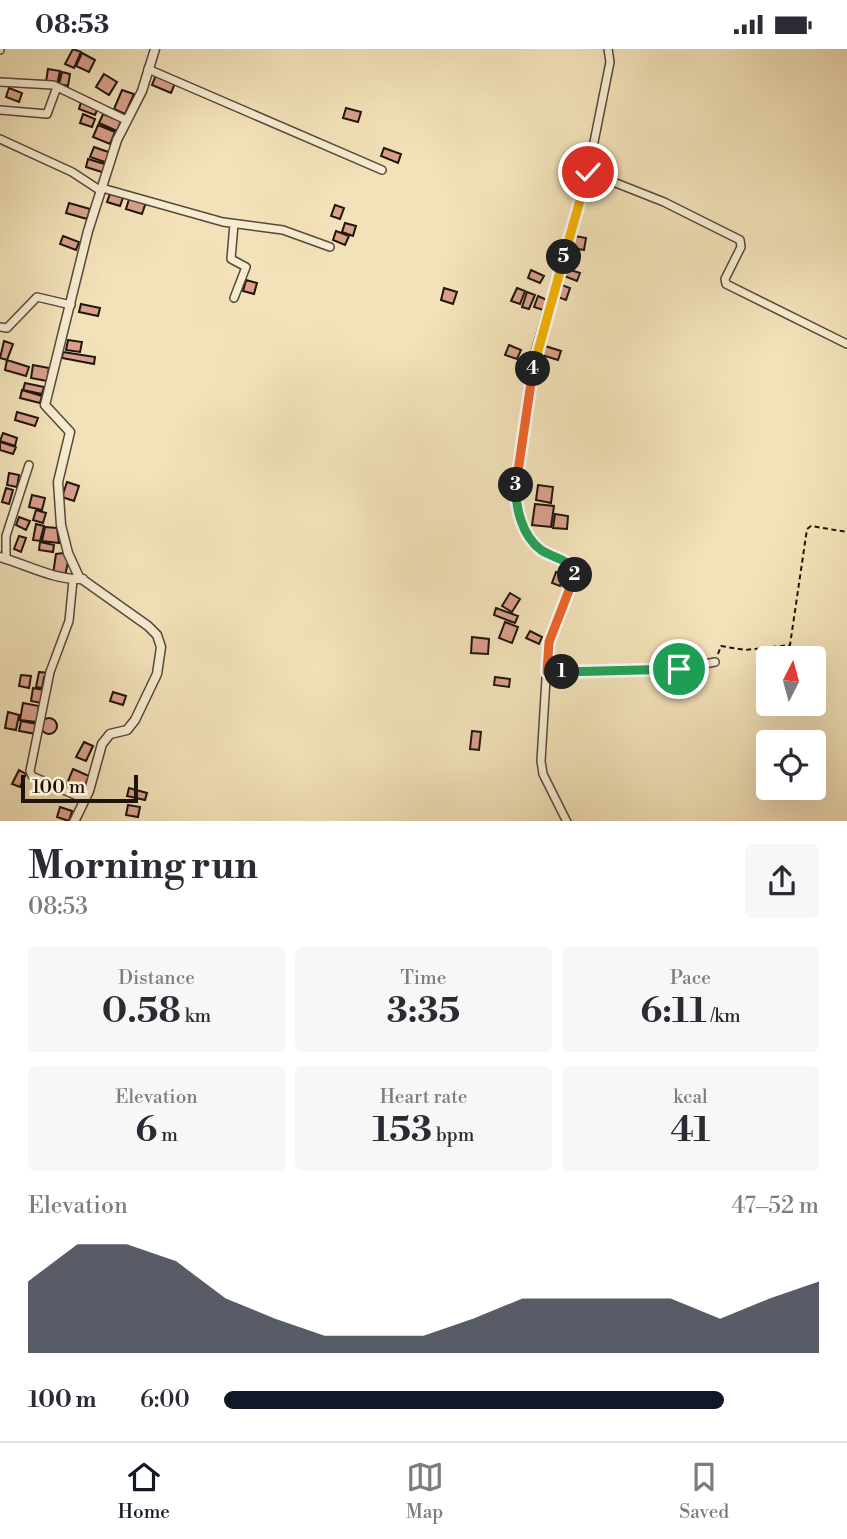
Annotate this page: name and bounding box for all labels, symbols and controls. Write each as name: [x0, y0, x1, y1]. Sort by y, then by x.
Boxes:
text: 08:53: [35, 9, 109, 41]
pin: [558, 142, 618, 202]
icon: check: [569, 153, 607, 191]
pin: 5: [546, 239, 582, 275]
text: 5: [558, 244, 569, 268]
pin: 4: [516, 351, 550, 387]
text: 4: [526, 356, 539, 380]
pin: 3: [498, 467, 534, 502]
text: 3: [510, 472, 521, 496]
pin: 2: [558, 557, 592, 593]
text: 2: [569, 562, 580, 586]
pin: [649, 639, 709, 699]
north arrow: [756, 646, 826, 716]
map controls: [756, 646, 826, 800]
icon: arrive: [660, 650, 698, 688]
pin: 1: [544, 655, 580, 689]
text: 1: [557, 659, 566, 683]
button: locate: [756, 730, 826, 800]
scale bar: [21, 773, 138, 804]
text: 100 m: [32, 775, 85, 799]
text: Morning run: [28, 843, 258, 890]
button: share: [745, 844, 819, 918]
text: 08:53: [28, 893, 88, 921]
text: Distance: [118, 966, 195, 990]
text: Time: [401, 966, 446, 990]
text: Pace: [670, 966, 711, 990]
text: 0.58: [102, 990, 181, 1033]
text: 3:35: [387, 990, 460, 1033]
text: 6:11: [640, 990, 707, 1033]
text: km: [181, 1004, 211, 1028]
text: /km: [707, 1004, 741, 1028]
text: Elevation: [115, 1085, 198, 1109]
text: Heart rate: [380, 1085, 467, 1109]
text: kcal: [673, 1085, 708, 1109]
text: 6: [135, 1109, 157, 1152]
text: 153: [373, 1109, 432, 1152]
text: 41: [671, 1109, 710, 1152]
text: m: [157, 1123, 178, 1147]
text: bpm: [432, 1123, 474, 1147]
text: Elevation: [28, 1192, 128, 1220]
text: 47–52 m: [732, 1192, 819, 1220]
text: 100 m: [28, 1386, 96, 1414]
text: 6:00: [140, 1386, 190, 1414]
tab: Home: [118, 1458, 170, 1524]
tab: Map: [406, 1458, 444, 1524]
tab: Saved: [679, 1458, 729, 1524]

